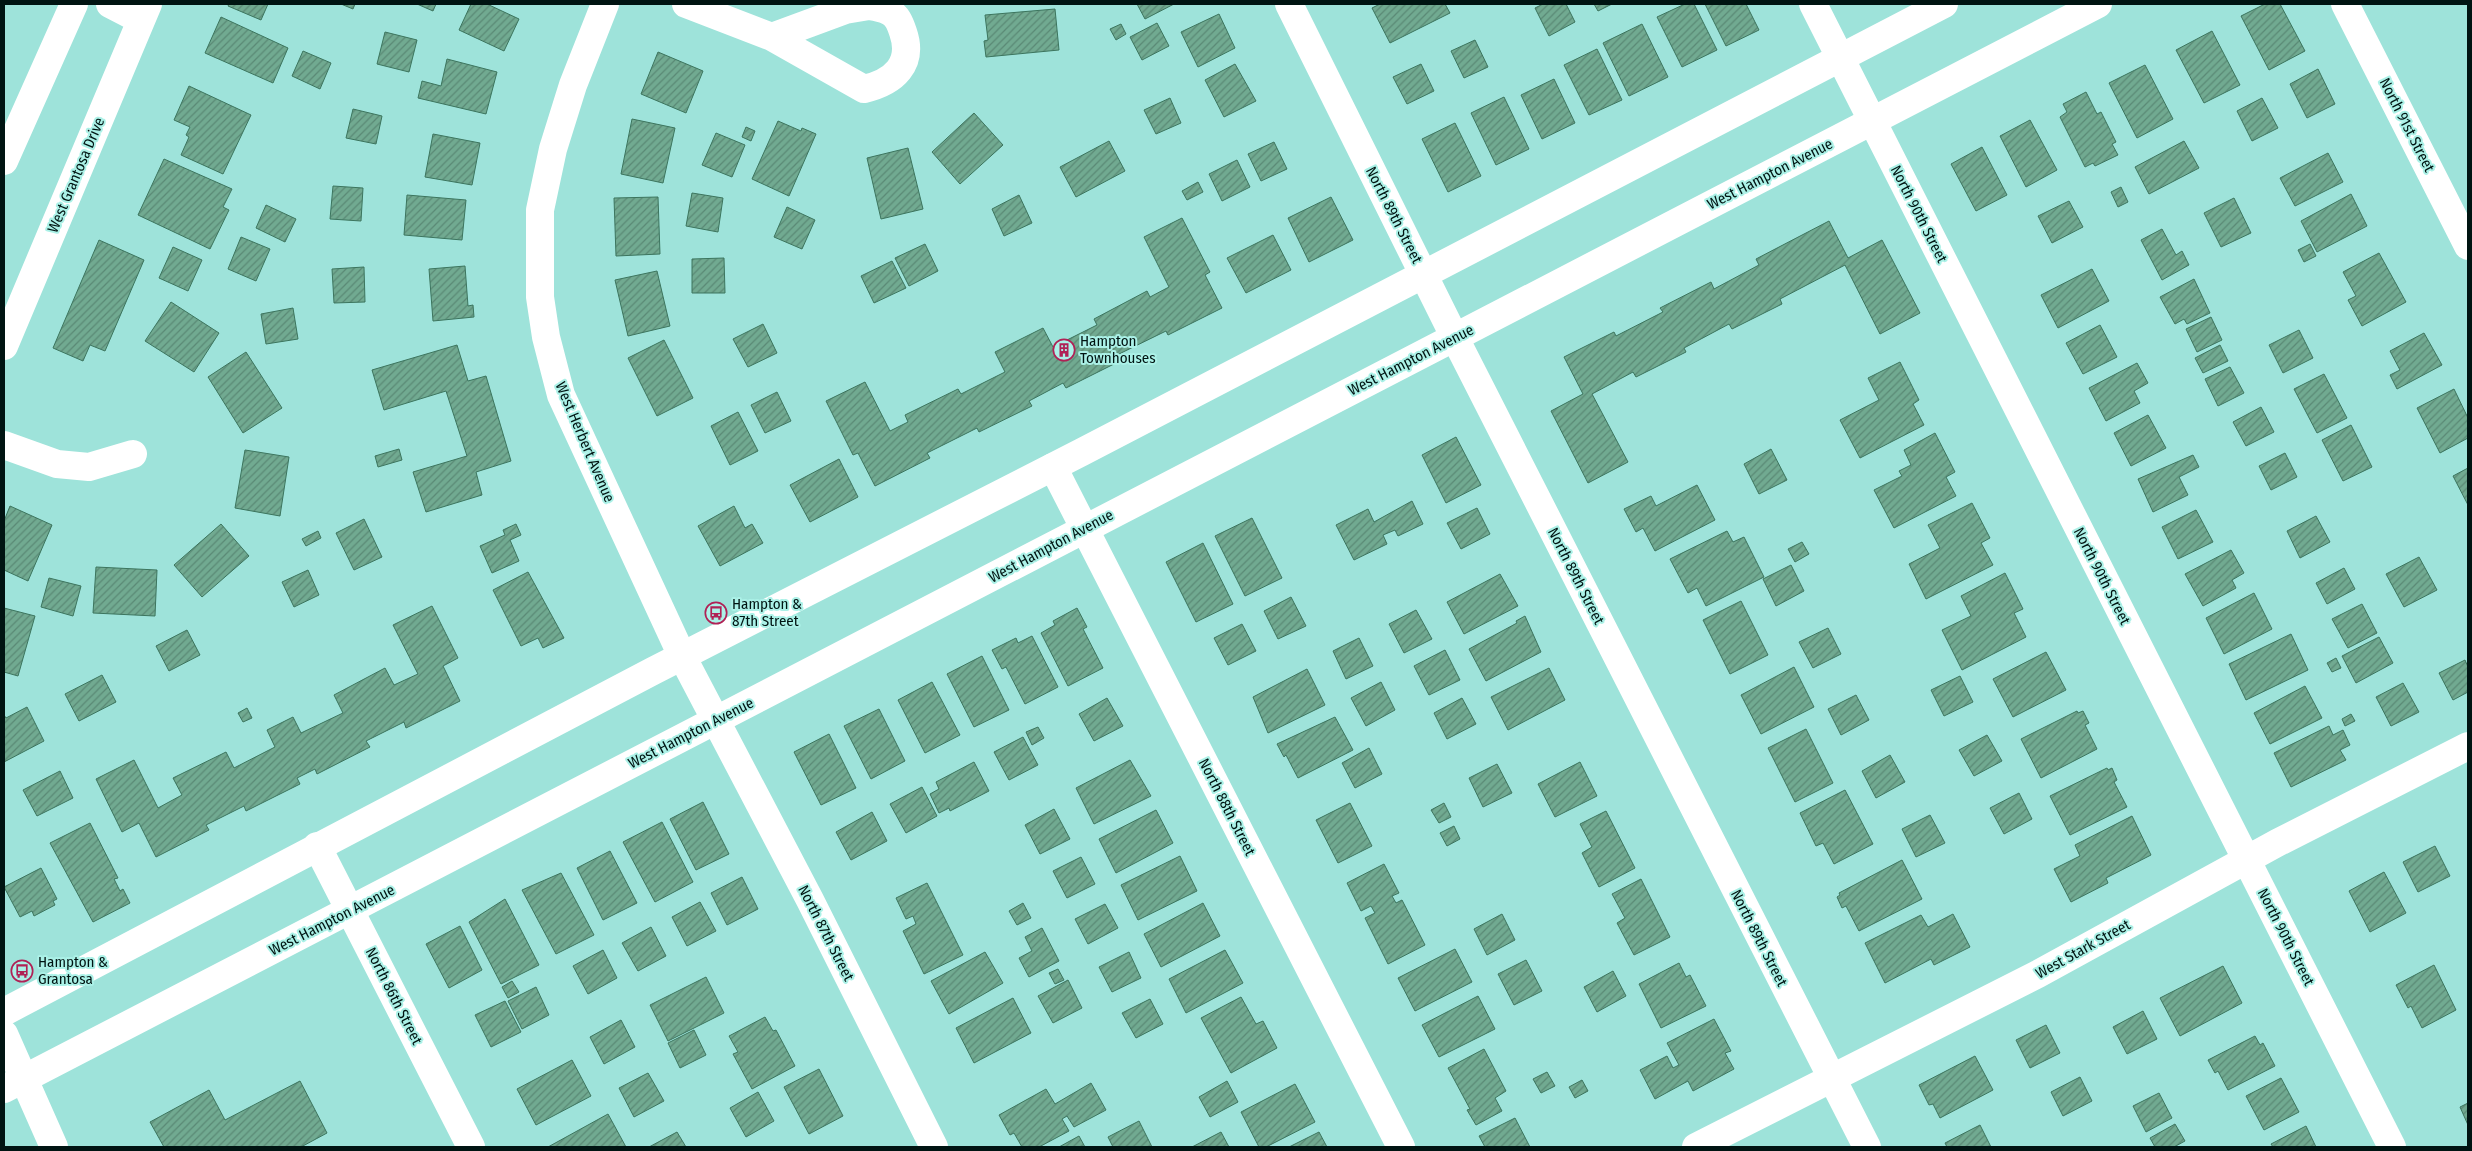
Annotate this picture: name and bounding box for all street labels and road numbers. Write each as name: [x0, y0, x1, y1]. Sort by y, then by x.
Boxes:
street label: North 91st Street: [2376, 75, 2438, 175]
street label: West Grantosa Drive: [44, 115, 108, 235]
street label: West Hampton Avenue: [1704, 135, 1836, 213]
street label: North 90th Street: [1887, 162, 1951, 266]
street label: North 89th Street: [1362, 164, 1426, 267]
street label: West Hampton Avenue: [1345, 321, 1477, 399]
street label: West Herbert Avenue: [551, 379, 619, 505]
street label: West Hampton Avenue: [986, 506, 1116, 586]
street label: North 90th Street: [2070, 524, 2134, 628]
street label: North 89th Street: [1544, 525, 1608, 628]
street label: West Hampton Avenue: [625, 694, 757, 772]
street label: North 88th Street: [1195, 755, 1259, 859]
street label: West Hampton Avenue: [266, 881, 398, 959]
street label: North 87th Street: [794, 882, 858, 984]
street label: North 90th Street: [2254, 885, 2318, 989]
street label: North 89th Street: [1727, 887, 1791, 990]
street label: West Stark Street: [2032, 915, 2134, 982]
street label: North 86th Street: [362, 944, 426, 1048]

